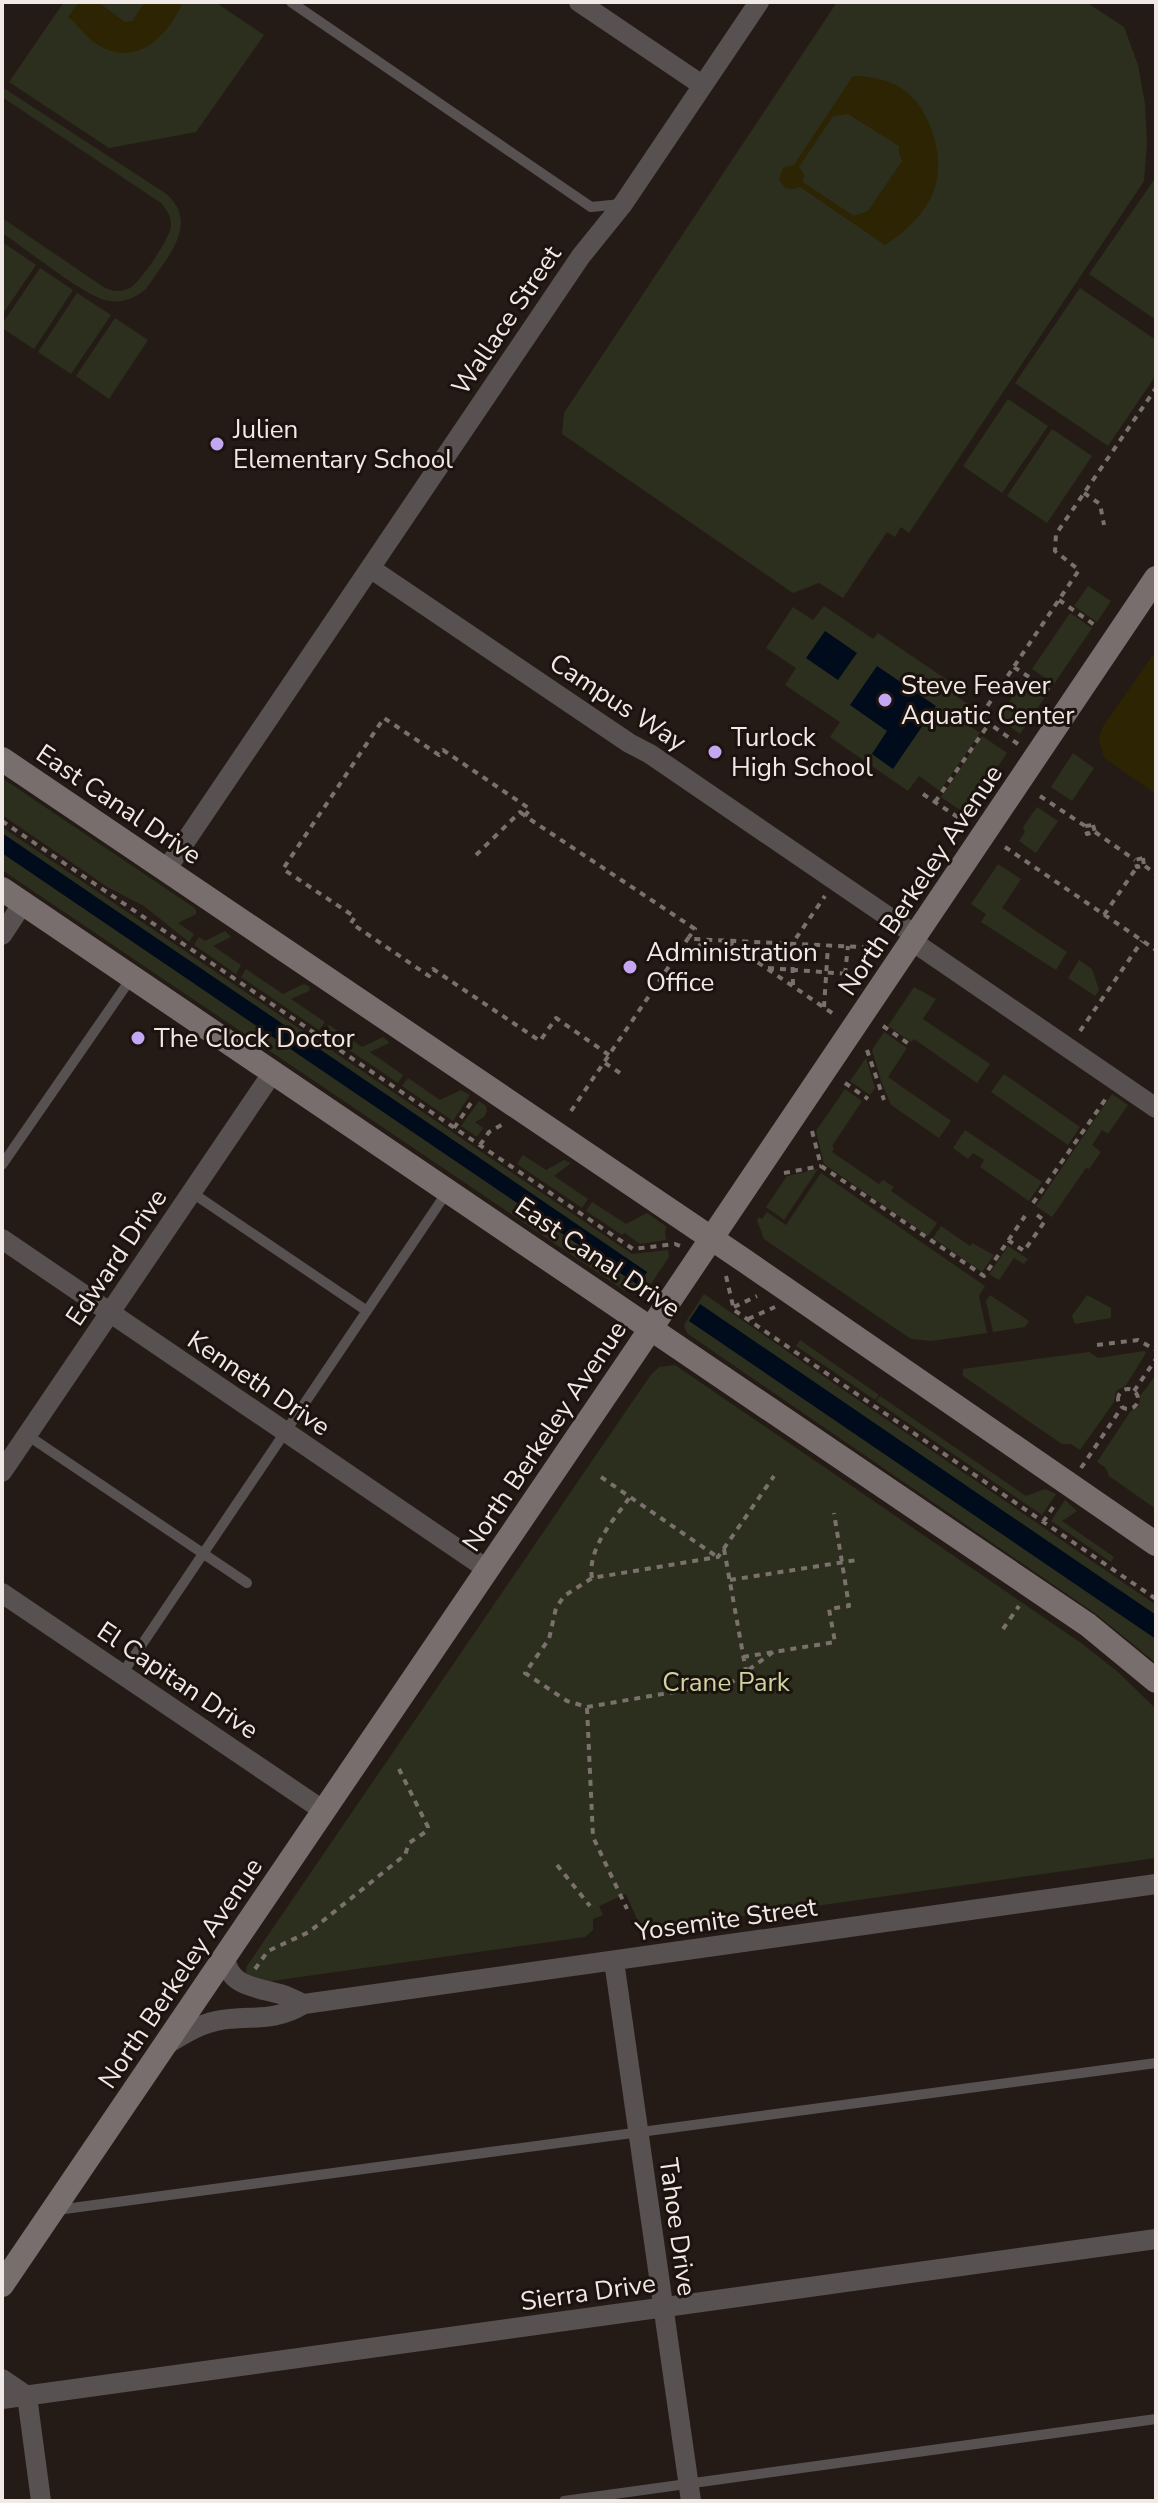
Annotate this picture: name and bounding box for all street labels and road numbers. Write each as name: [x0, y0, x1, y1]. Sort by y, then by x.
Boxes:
street label: Wallace Street: [443, 238, 570, 402]
street label: Campus Way: [543, 645, 693, 760]
street label: East Canal Drive: [29, 736, 208, 873]
street label: North Berkeley Avenue: [830, 758, 1011, 1002]
street label: Edward Drive: [58, 1182, 175, 1333]
street label: East Canal Drive: [508, 1189, 687, 1326]
street label: North Berkeley Avenue: [454, 1314, 635, 1558]
street label: Kenneth Drive: [180, 1323, 337, 1444]
street label: El Capitan Drive: [90, 1613, 265, 1747]
street label: North Berkeley Avenue: [90, 1851, 271, 2095]
street label: Yosemite Street: [632, 1889, 820, 1950]
street label: Tahoe Drive: [651, 2156, 704, 2298]
street label: Sierra Drive: [518, 2266, 658, 2319]

